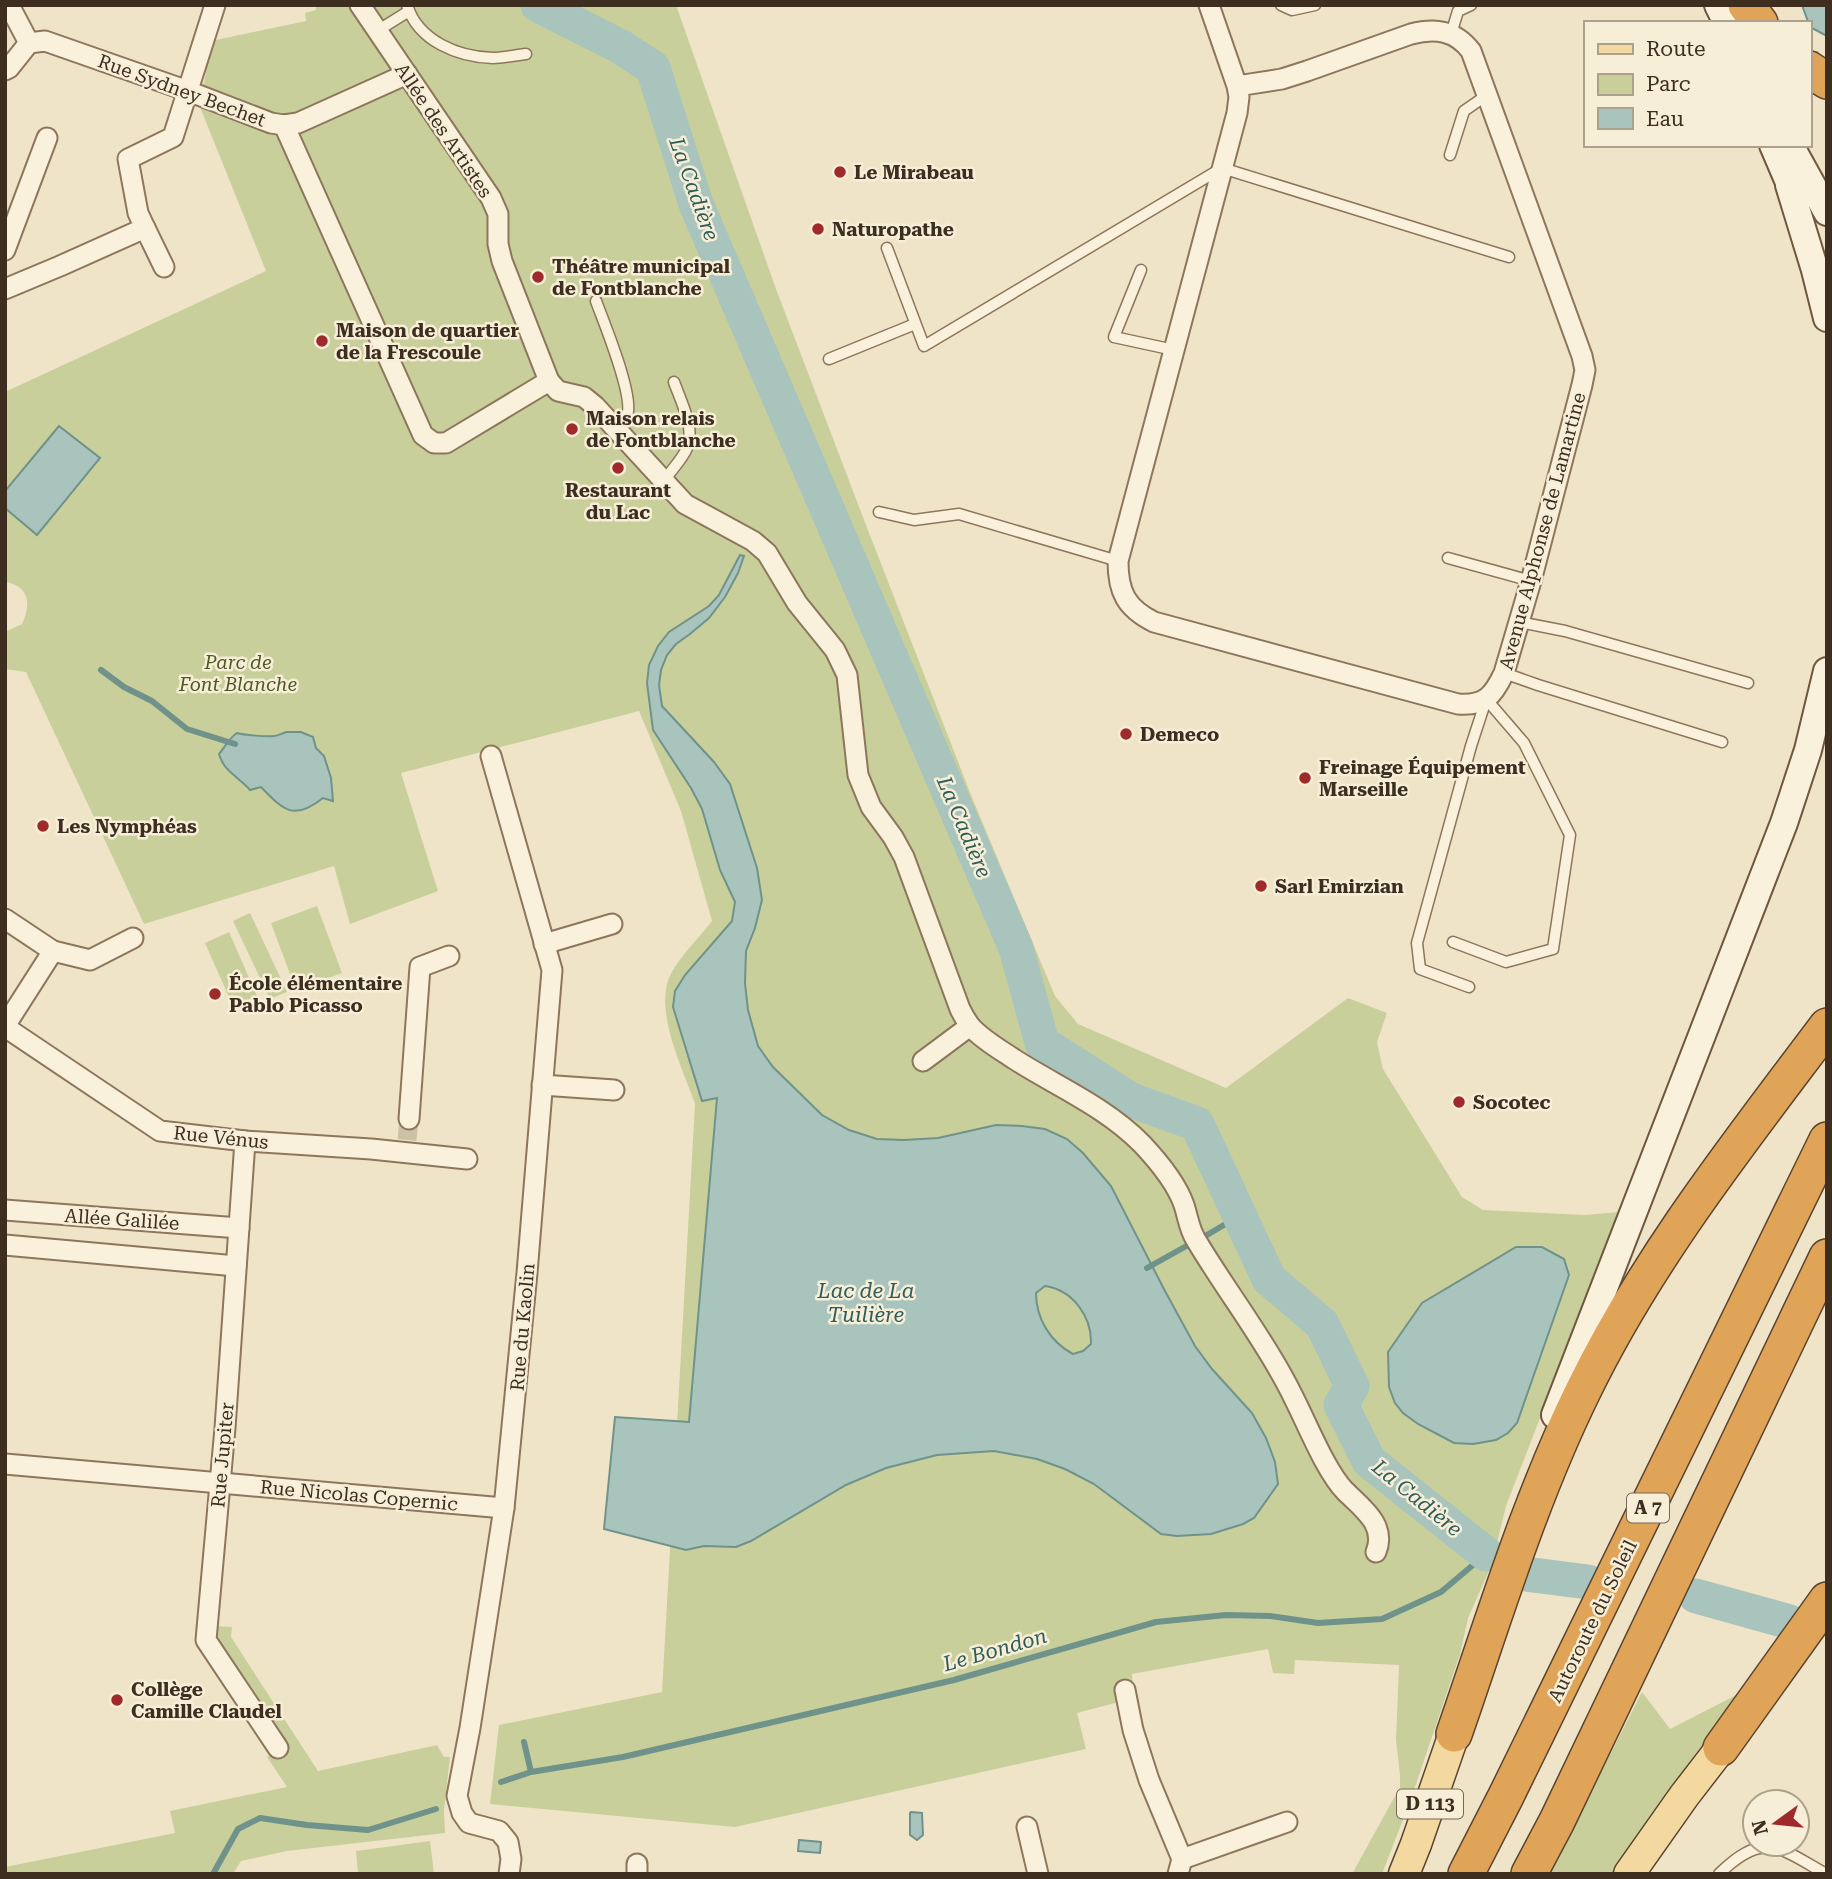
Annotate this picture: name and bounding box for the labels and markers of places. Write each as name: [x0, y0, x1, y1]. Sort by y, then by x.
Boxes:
place label: Le Mirabeau: [854, 161, 974, 184]
marker: Le Mirabeau: [832, 164, 848, 180]
place label: Naturopathe: [832, 218, 954, 241]
marker: Naturopathe: [810, 221, 826, 237]
place label: Théâtre municipal de Fontblanche: [552, 255, 730, 300]
marker: Théâtre municipal de Fontblanche: [530, 269, 546, 285]
place label: Maison de quartier de la Frescoule: [336, 319, 519, 364]
marker: Maison de quartier de la Frescoule: [314, 333, 330, 349]
place label: Maison relais de Fontblanche: [586, 407, 736, 452]
marker: Maison relais de Fontblanche: [564, 421, 580, 437]
marker: Restaurant du Lac: [610, 460, 626, 476]
place label: Restaurant du Lac: [565, 479, 671, 524]
place label: Demeco: [1140, 723, 1219, 746]
marker: Demeco: [1118, 726, 1134, 742]
place label: Freinage Équipement Marseille: [1319, 756, 1526, 801]
marker: Freinage Équipement Marseille: [1297, 770, 1313, 786]
place label: Les Nymphéas: [57, 815, 197, 838]
marker: Les Nymphéas: [35, 818, 51, 834]
place label: Sarl Emirzian: [1275, 875, 1404, 898]
marker: Sarl Emirzian: [1253, 878, 1269, 894]
place label: École élémentaire Pablo Picasso: [229, 972, 402, 1017]
marker: École élémentaire Pablo Picasso: [207, 986, 223, 1002]
place label: Socotec: [1473, 1091, 1550, 1114]
marker: Socotec: [1451, 1094, 1467, 1110]
place label: Collège Camille Claudel: [131, 1678, 282, 1723]
marker: Collège Camille Claudel: [109, 1692, 125, 1708]

